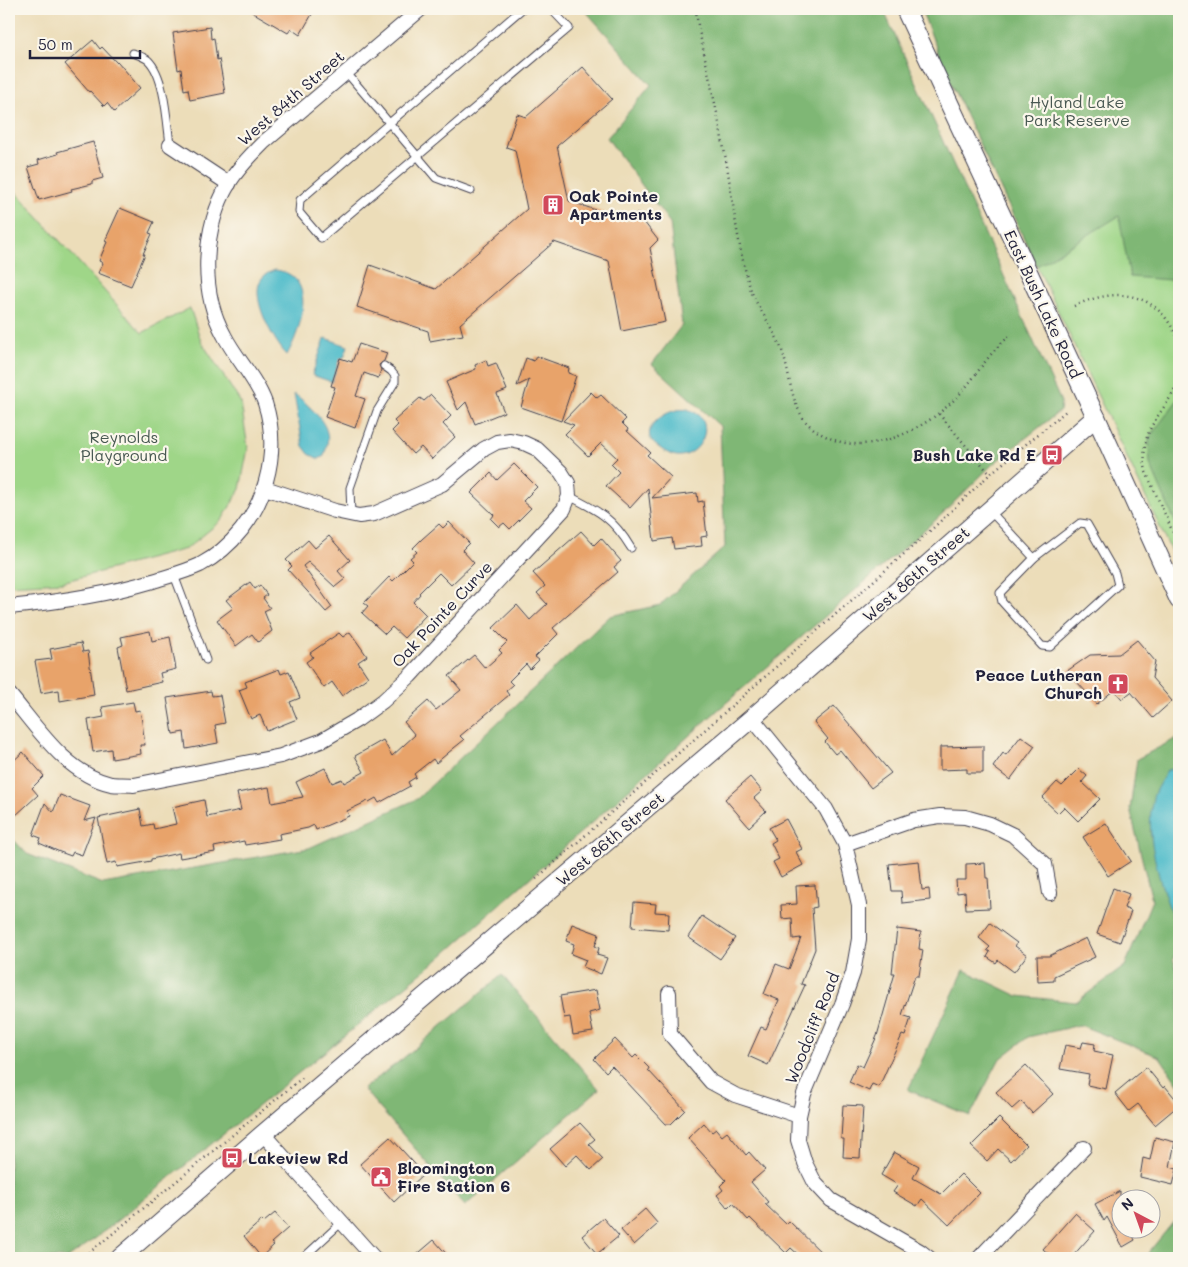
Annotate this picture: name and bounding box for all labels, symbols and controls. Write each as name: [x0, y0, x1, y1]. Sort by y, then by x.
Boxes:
scale bar: [30, 28, 140, 60]
text: 50 m: [38, 34, 73, 54]
street label: West 84th Street: [233, 45, 349, 150]
park label: Hyland Lake Park Reserve: [1024, 91, 1130, 130]
place label: Oak Pointe Apartments: [569, 185, 662, 224]
building icon: Oak Pointe Apartments: [541, 193, 565, 217]
street label: East Bush Lake Road: [1000, 226, 1087, 381]
park label: Reynolds Playground: [81, 426, 167, 465]
bus stop icon: Bush Lake Rd E: [1040, 443, 1064, 467]
place label: Bush Lake Rd E: [913, 444, 1036, 465]
street label: West 86th Street: [858, 521, 974, 626]
street label: Oak Pointe Curve: [387, 556, 496, 671]
place label: Peace Lutheran Church: [975, 664, 1102, 703]
church icon: Peace Lutheran Church: [1106, 672, 1130, 696]
street label: West 86th Street: [551, 787, 668, 890]
street label: Woodcliff Road: [780, 969, 844, 1087]
bus stop icon: Lakeview Rd: [220, 1146, 244, 1170]
place label: Lakeview Rd: [248, 1147, 348, 1168]
place label: Bloomington Fire Station 6: [397, 1157, 510, 1196]
public building icon: Bloomington Fire Station 6: [369, 1165, 393, 1189]
north arrow: [1110, 1190, 1160, 1240]
text: N: [1117, 1193, 1137, 1214]

